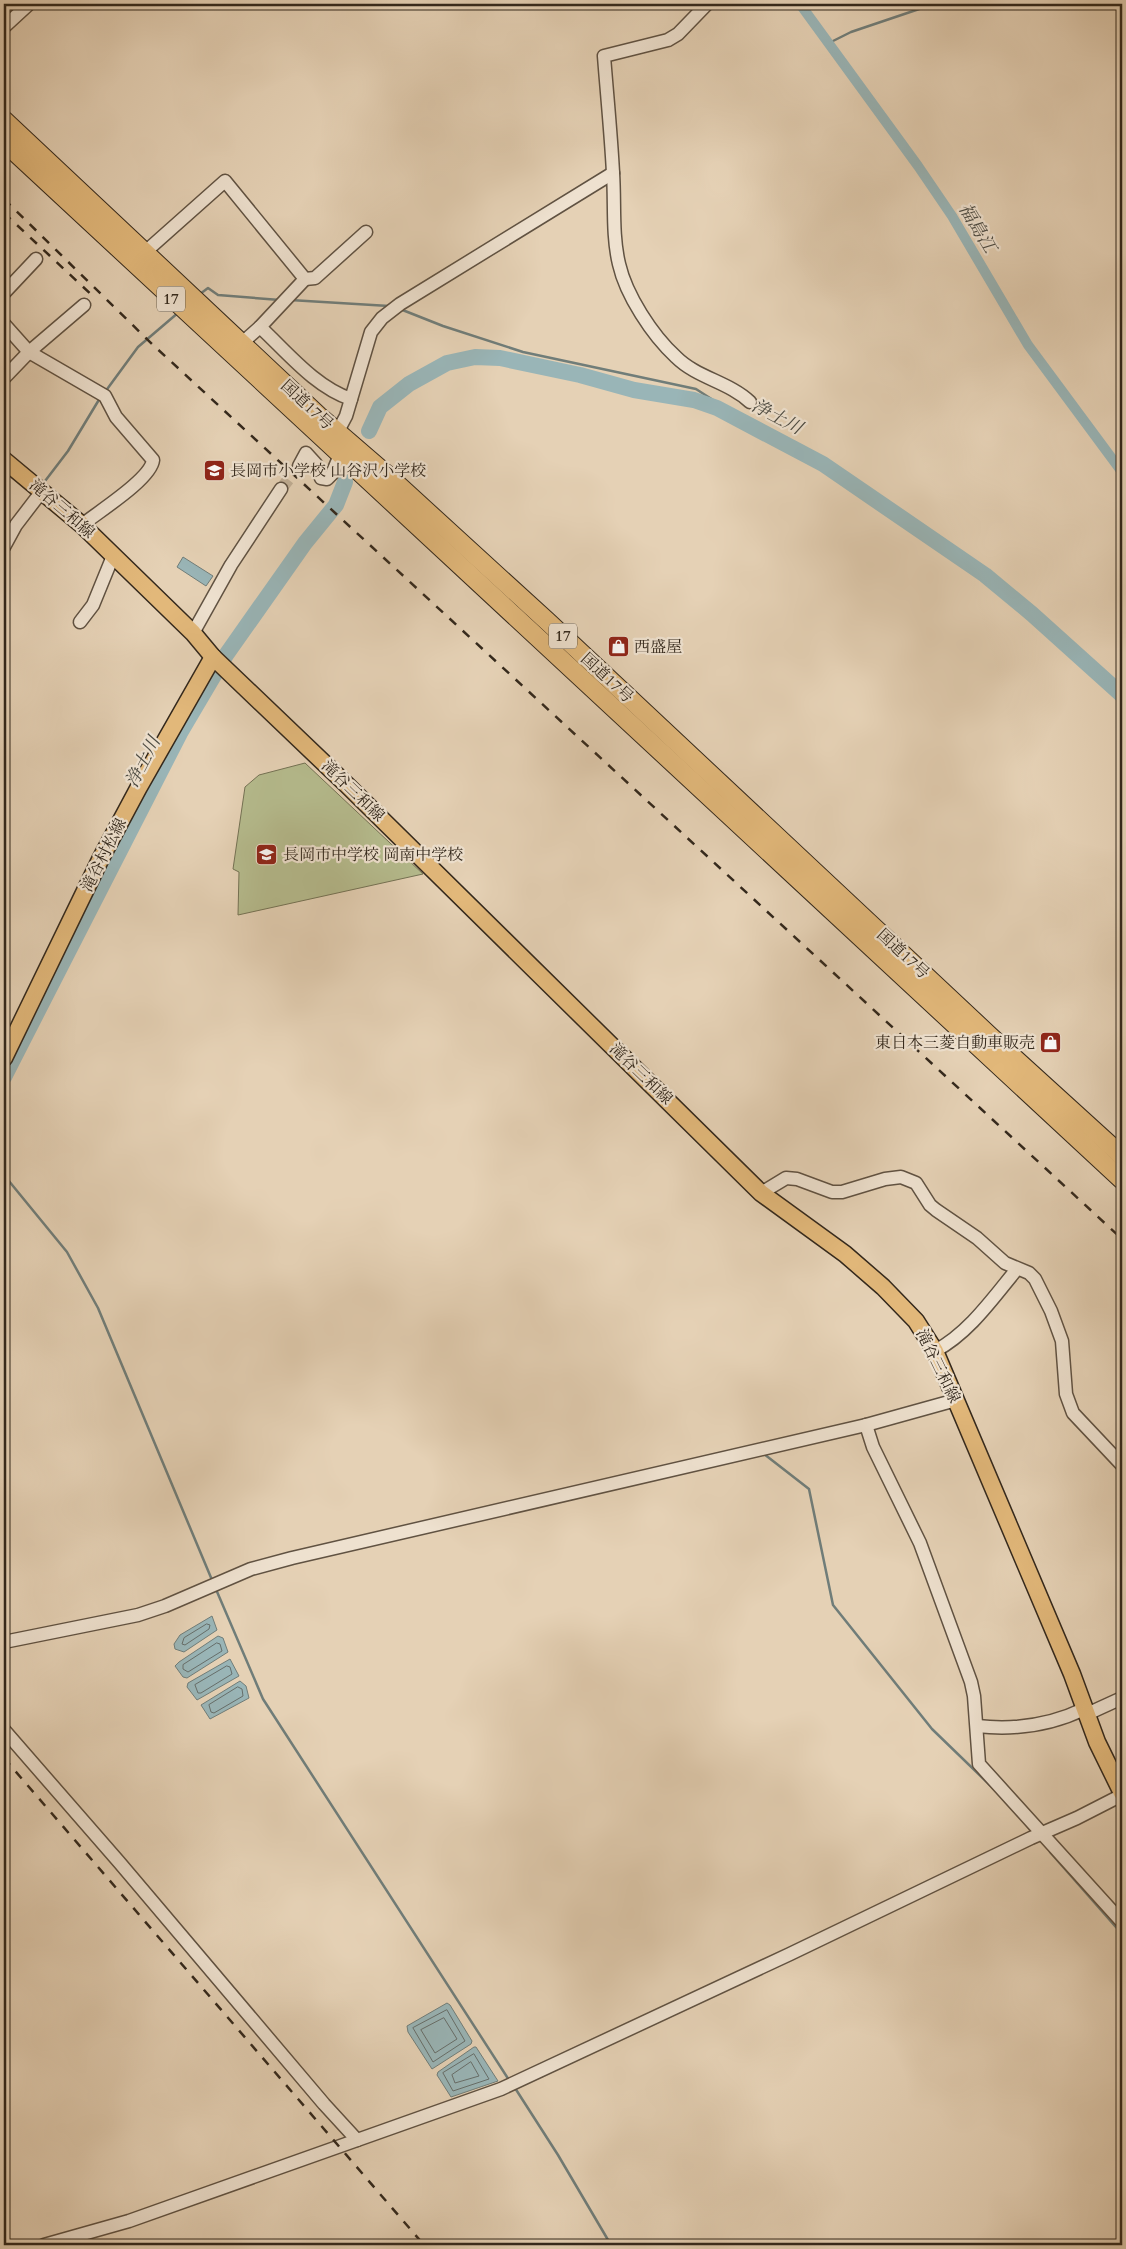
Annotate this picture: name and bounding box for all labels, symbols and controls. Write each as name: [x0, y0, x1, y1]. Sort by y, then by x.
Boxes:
water label: 福島江: [952, 198, 1003, 260]
road number: 17: [157, 286, 185, 312]
street label: 国道17号: [276, 375, 338, 435]
water label: 浄土川: [747, 393, 808, 442]
school or university icon: 長岡市小学校 山谷沢小学校: [202, 459, 226, 483]
place label: 長岡市小学校 山谷沢小学校: [230, 460, 426, 482]
street label: 滝谷三和線: [25, 474, 99, 544]
road number: 17: [549, 624, 577, 648]
shop icon: 西盛屋: [606, 635, 630, 659]
place label: 西盛屋: [634, 636, 682, 658]
street label: 国道17号: [576, 648, 638, 708]
water label: 浄土川: [120, 730, 167, 792]
street label: 滝谷三和線: [317, 755, 389, 827]
street label: 滝谷村松線: [76, 814, 132, 896]
school or university icon: 長岡市中学校 岡南中学校: [255, 843, 279, 867]
place label: 長岡市中学校 岡南中学校: [283, 844, 463, 866]
street label: 国道17号: [872, 924, 934, 984]
shop icon: 東日本三菱自動車販売: [1039, 1031, 1063, 1055]
place label: 東日本三菱自動車販売: [875, 1032, 1035, 1054]
street label: 滝谷三和線: [605, 1038, 677, 1110]
street label: 滝谷三和線: [911, 1325, 965, 1407]

